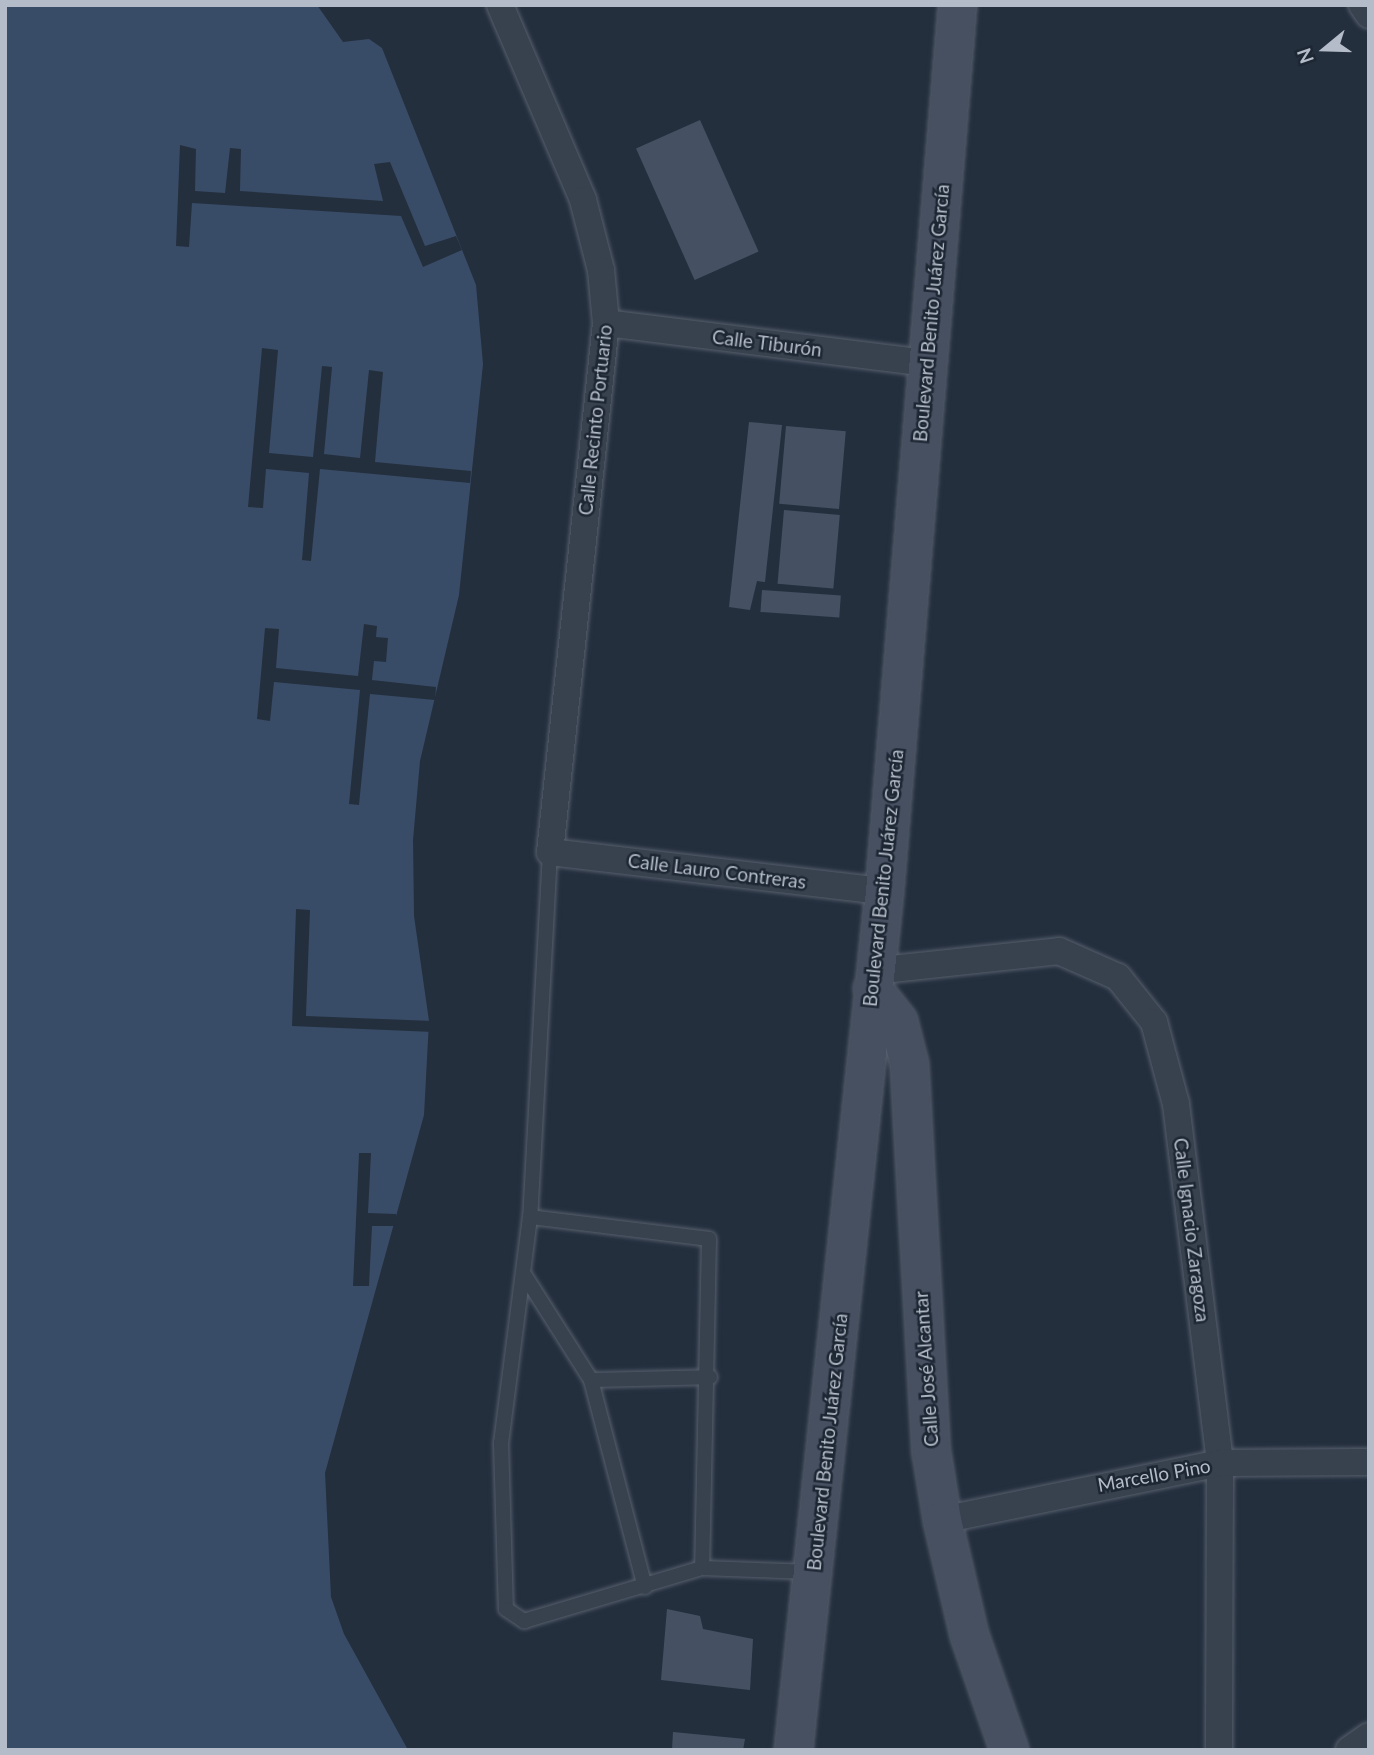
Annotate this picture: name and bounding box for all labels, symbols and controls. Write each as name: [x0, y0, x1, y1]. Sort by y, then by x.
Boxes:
north arrow: [1290, 14, 1360, 84]
text: N: [1291, 45, 1318, 67]
street label: Boulevard Benito Juárez García: [908, 183, 954, 443]
street label: Calle Recinto Portuario: [574, 324, 616, 516]
street label: Calle Tiburón: [711, 325, 823, 361]
street label: Boulevard Benito Juárez García: [858, 748, 908, 1008]
street label: Calle Lauro Contreras: [627, 849, 807, 893]
street label: Calle Ignacio Zaragoza: [1169, 1137, 1215, 1323]
street label: Calle José Alcantar: [909, 1290, 943, 1448]
street label: Boulevard Benito Juárez García: [802, 1312, 852, 1572]
street label: Marcello Pino: [1096, 1454, 1212, 1496]

